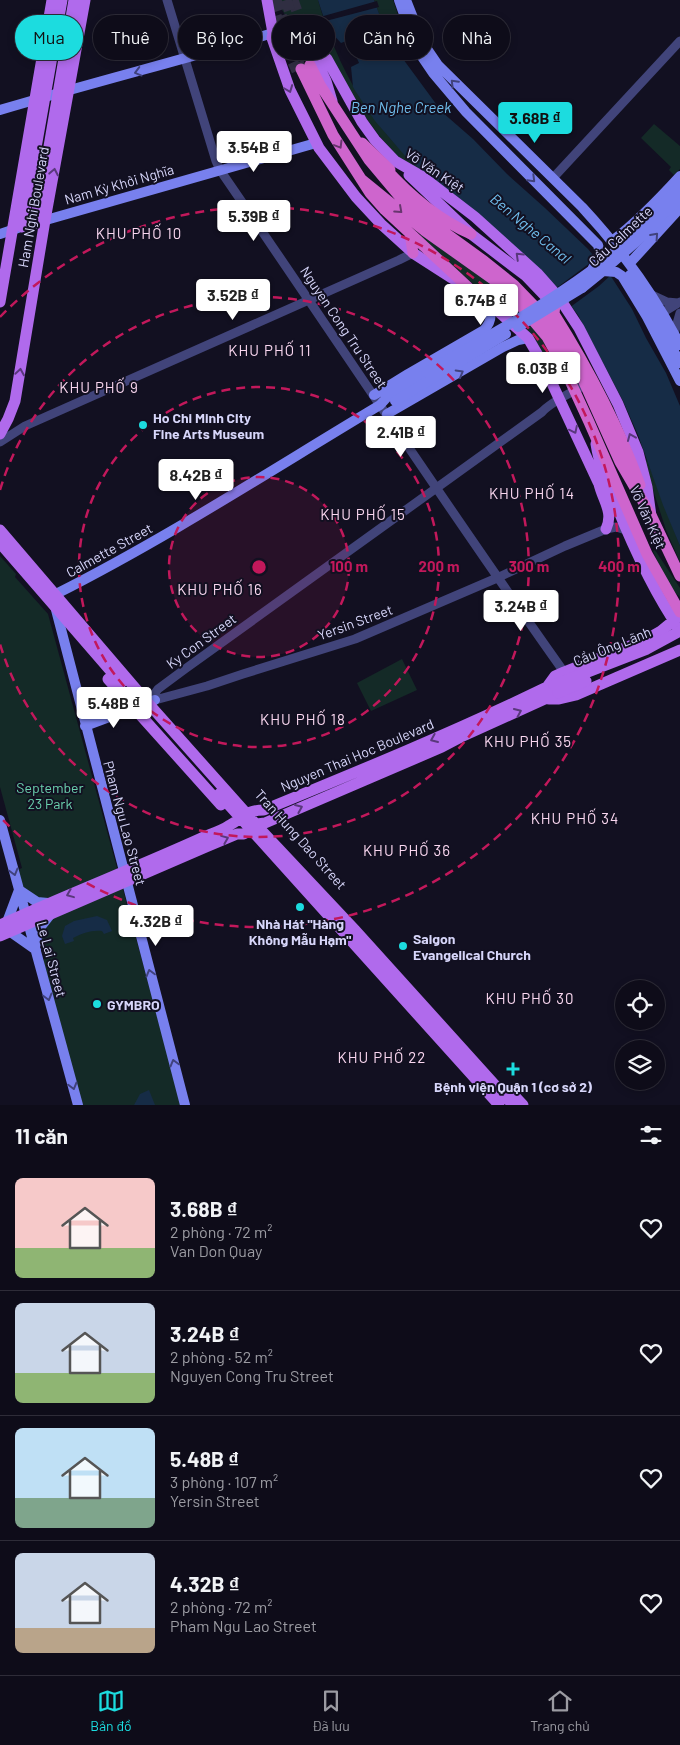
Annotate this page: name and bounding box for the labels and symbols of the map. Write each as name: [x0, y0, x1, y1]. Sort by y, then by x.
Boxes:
one-way arrow: [134, 66, 142, 76]
one-way arrow: [451, 79, 460, 88]
one-way arrow: [283, 84, 294, 93]
water label: Ben Nghe Creek: [351, 98, 452, 116]
pin: 3.68B ₫: [489, 102, 581, 144]
pin: 3.54B ₫: [208, 130, 300, 173]
one-way arrow: [333, 140, 342, 149]
street label: Võ Văn Kiệt: [402, 144, 468, 196]
street label: Ham Nghi Boulevard: [14, 145, 52, 269]
street label: Nam Kỳ Khởi Nghĩa: [62, 160, 176, 208]
one-way arrow: [49, 168, 59, 177]
one-way arrow: [526, 173, 535, 182]
water label: Ben Nghe Canal: [487, 189, 575, 267]
pin: 5.39B ₫: [208, 200, 300, 242]
street label: Cầu Calmette: [585, 202, 655, 270]
one-way arrow: [393, 204, 402, 213]
district label: KHU PHỐ 10: [96, 223, 182, 242]
one-way arrow: [649, 232, 658, 241]
one-way arrow: [516, 252, 525, 261]
street label: Nguyen Cong Tru Street: [297, 263, 391, 391]
pin: 3.52B ₫: [187, 278, 279, 321]
pin: 6.74B ₫: [435, 284, 527, 326]
district label: KHU PHỐ 11: [228, 340, 312, 359]
pin: 6.03B ₫: [497, 352, 589, 394]
one-way arrow: [15, 368, 25, 377]
one-way arrow: [455, 370, 464, 380]
district label: KHU PHỐ 9: [59, 377, 139, 396]
place label: Ho Chi Minh City Fine Arts Museum: [153, 409, 264, 442]
pin: 2.41B ₫: [355, 416, 447, 458]
marker: Ho Chi Minh City Fine Arts Museum: [137, 419, 149, 431]
one-way arrow: [568, 425, 578, 434]
one-way arrow: [627, 433, 637, 441]
pin: 8.42B ₫: [150, 458, 242, 501]
district label: KHU PHỐ 14: [489, 483, 575, 502]
street label: Võ Văn Kiệt: [627, 483, 669, 551]
district label: KHU PHỐ 15: [320, 504, 406, 523]
street label: Calmette Street: [63, 519, 155, 581]
text: 100 m: [330, 557, 368, 575]
text: 200 m: [418, 557, 460, 575]
text: 300 m: [509, 557, 549, 575]
text: 400 m: [598, 557, 640, 575]
centre of rings: [250, 558, 268, 576]
district label: KHU PHỐ 16: [177, 579, 263, 598]
pin: 3.24B ₫: [475, 590, 567, 632]
street label: Yersin Street: [315, 601, 395, 643]
street label: Ky Con Street: [163, 610, 239, 672]
street label: Cầu Ông Lãnh: [571, 623, 653, 669]
pin: 5.48B ₫: [68, 686, 160, 729]
one-way arrow: [513, 708, 522, 719]
district label: KHU PHỐ 18: [260, 709, 346, 728]
street label: Nguyen Thai Hoc Boulevard: [278, 715, 436, 795]
district label: KHU PHỐ 35: [484, 731, 572, 750]
one-way arrow: [430, 732, 439, 743]
street label: Pham Ngu Lao Street: [100, 759, 150, 887]
park label: September 23 Park: [16, 779, 84, 812]
street label: Tran Hung Dao Street: [252, 786, 350, 892]
one-way arrow: [294, 804, 303, 815]
district label: KHU PHỐ 34: [531, 808, 619, 827]
one-way arrow: [220, 835, 228, 845]
district label: KHU PHỐ 36: [363, 840, 451, 859]
one-way arrow: [9, 867, 19, 875]
one-way arrow: [66, 888, 75, 899]
marker: Nhà Hát "Hàng Không Mẫu Hạm": [294, 901, 306, 913]
pin: 4.32B ₫: [110, 904, 202, 947]
place label: Nhà Hát "Hàng Không Mẫu Hạm": [249, 915, 351, 948]
street label: Le Lai Street: [34, 919, 70, 999]
place label: Saigon Evangelical Church: [413, 930, 531, 963]
marker: Saigon Evangelical Church: [397, 940, 409, 952]
one-way arrow: [146, 970, 156, 978]
district label: KHU PHỐ 30: [486, 988, 574, 1007]
one-way arrow: [43, 992, 53, 1001]
place label: GYMBRO: [107, 996, 160, 1013]
marker: GYMBRO: [91, 998, 103, 1010]
district label: KHU PHỐ 22: [338, 1047, 426, 1066]
one-way arrow: [169, 1058, 180, 1067]
marker: Bệnh viện Quận 1 (cơ sở 2): [506, 1062, 520, 1076]
place label: Bệnh viện Quận 1 (cơ sở 2): [434, 1078, 592, 1095]
one-way arrow: [67, 1082, 77, 1090]

